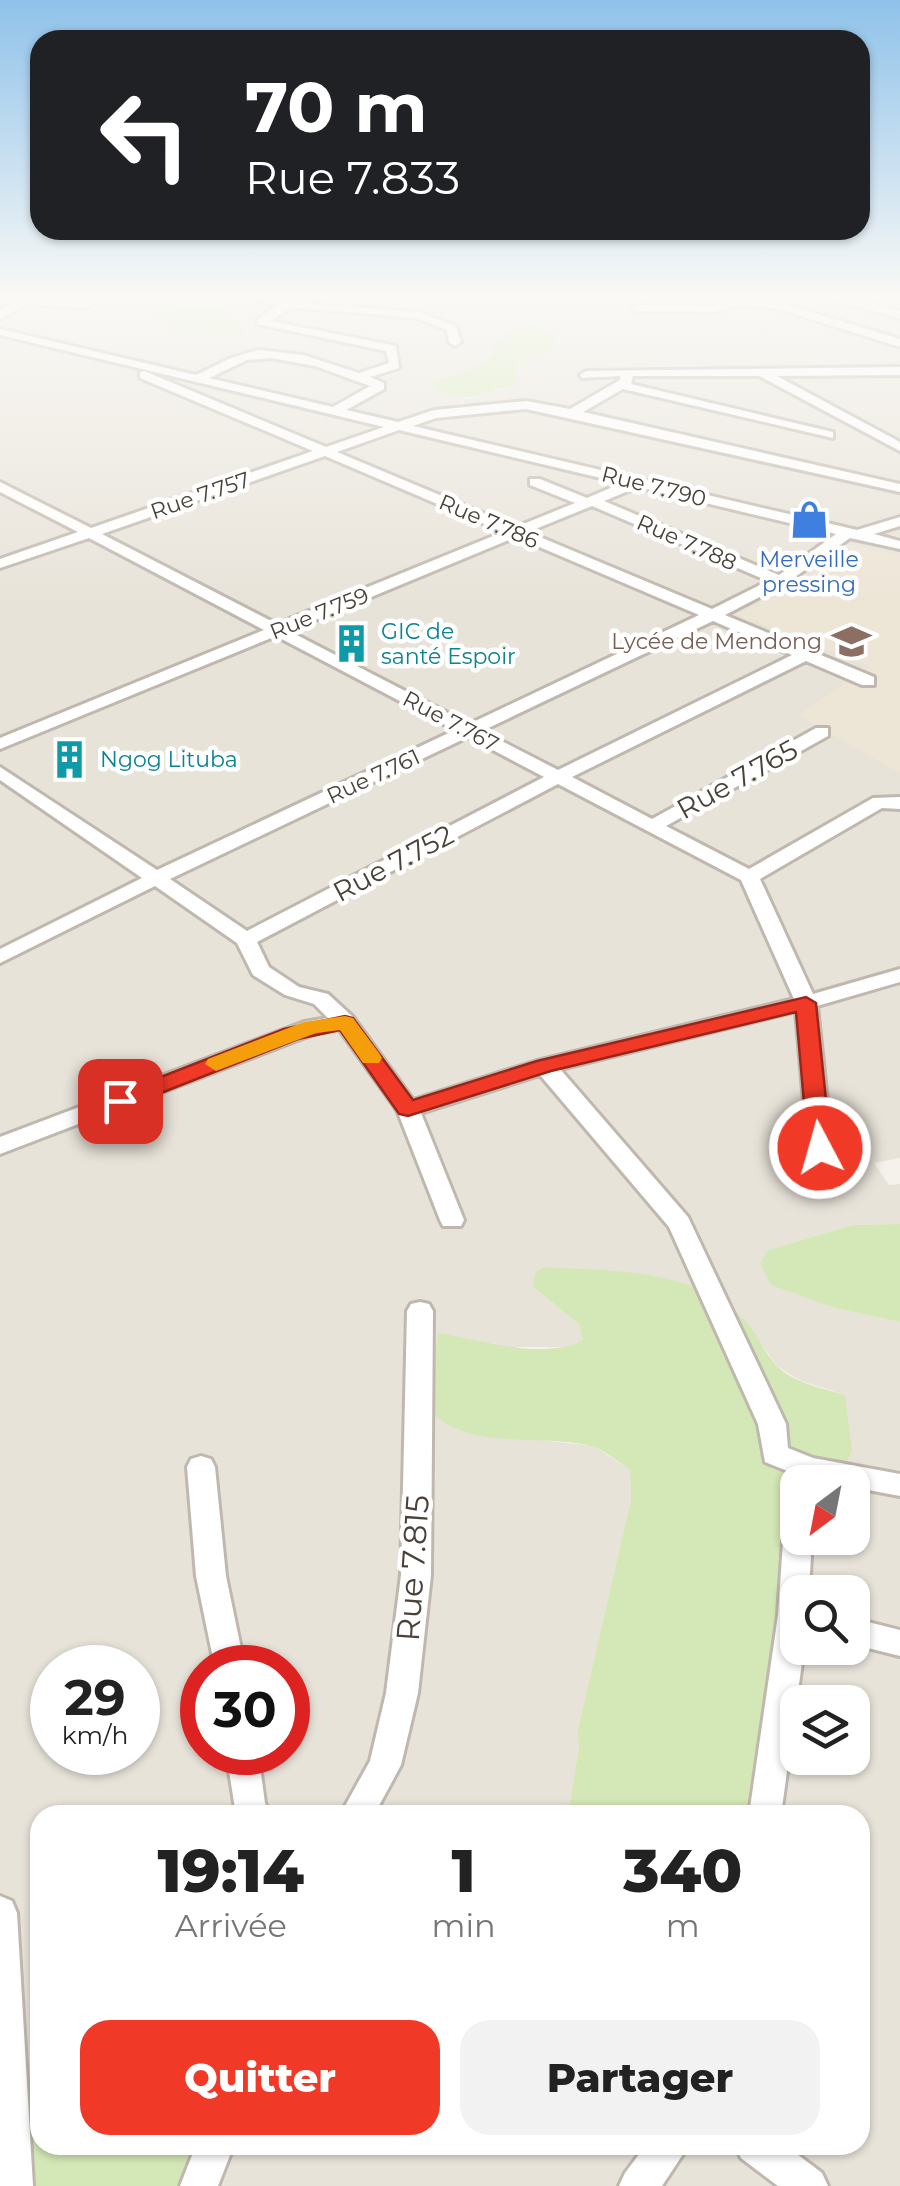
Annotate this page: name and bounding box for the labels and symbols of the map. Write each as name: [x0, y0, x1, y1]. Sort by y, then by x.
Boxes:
street label: Rue 7.790: [599, 460, 709, 513]
street label: Rue 7.757: [147, 466, 254, 525]
street label: Rue 7.786: [435, 488, 543, 555]
shop icon: Merveille pressing: [788, 499, 830, 541]
street label: Rue 7.788: [633, 508, 741, 576]
place label: Merveille pressing: [759, 546, 859, 598]
street label: Rue 7.759: [266, 581, 373, 646]
place label: GIC de santé Espoir: [381, 618, 516, 670]
school or university icon: Lycée de Mendong: [831, 620, 873, 662]
building icon: GIC de santé Espoir: [330, 623, 372, 665]
place label: Lycée de Mendong: [611, 628, 822, 655]
street label: Rue 7.767: [398, 685, 503, 758]
street label: Rue 7.765: [671, 732, 803, 826]
building icon: Ngog Lituba: [49, 738, 91, 780]
street label: Rue 7.761: [322, 743, 424, 810]
place label: Ngog Lituba: [100, 746, 238, 773]
street label: Rue 7.752: [327, 817, 459, 909]
pin: [78, 1059, 163, 1144]
position arrow: [768, 1096, 872, 1200]
north arrow: [780, 1465, 870, 1555]
street label: Rue 7.815: [388, 1493, 437, 1642]
speed limit sign: 30: [180, 1645, 310, 1775]

